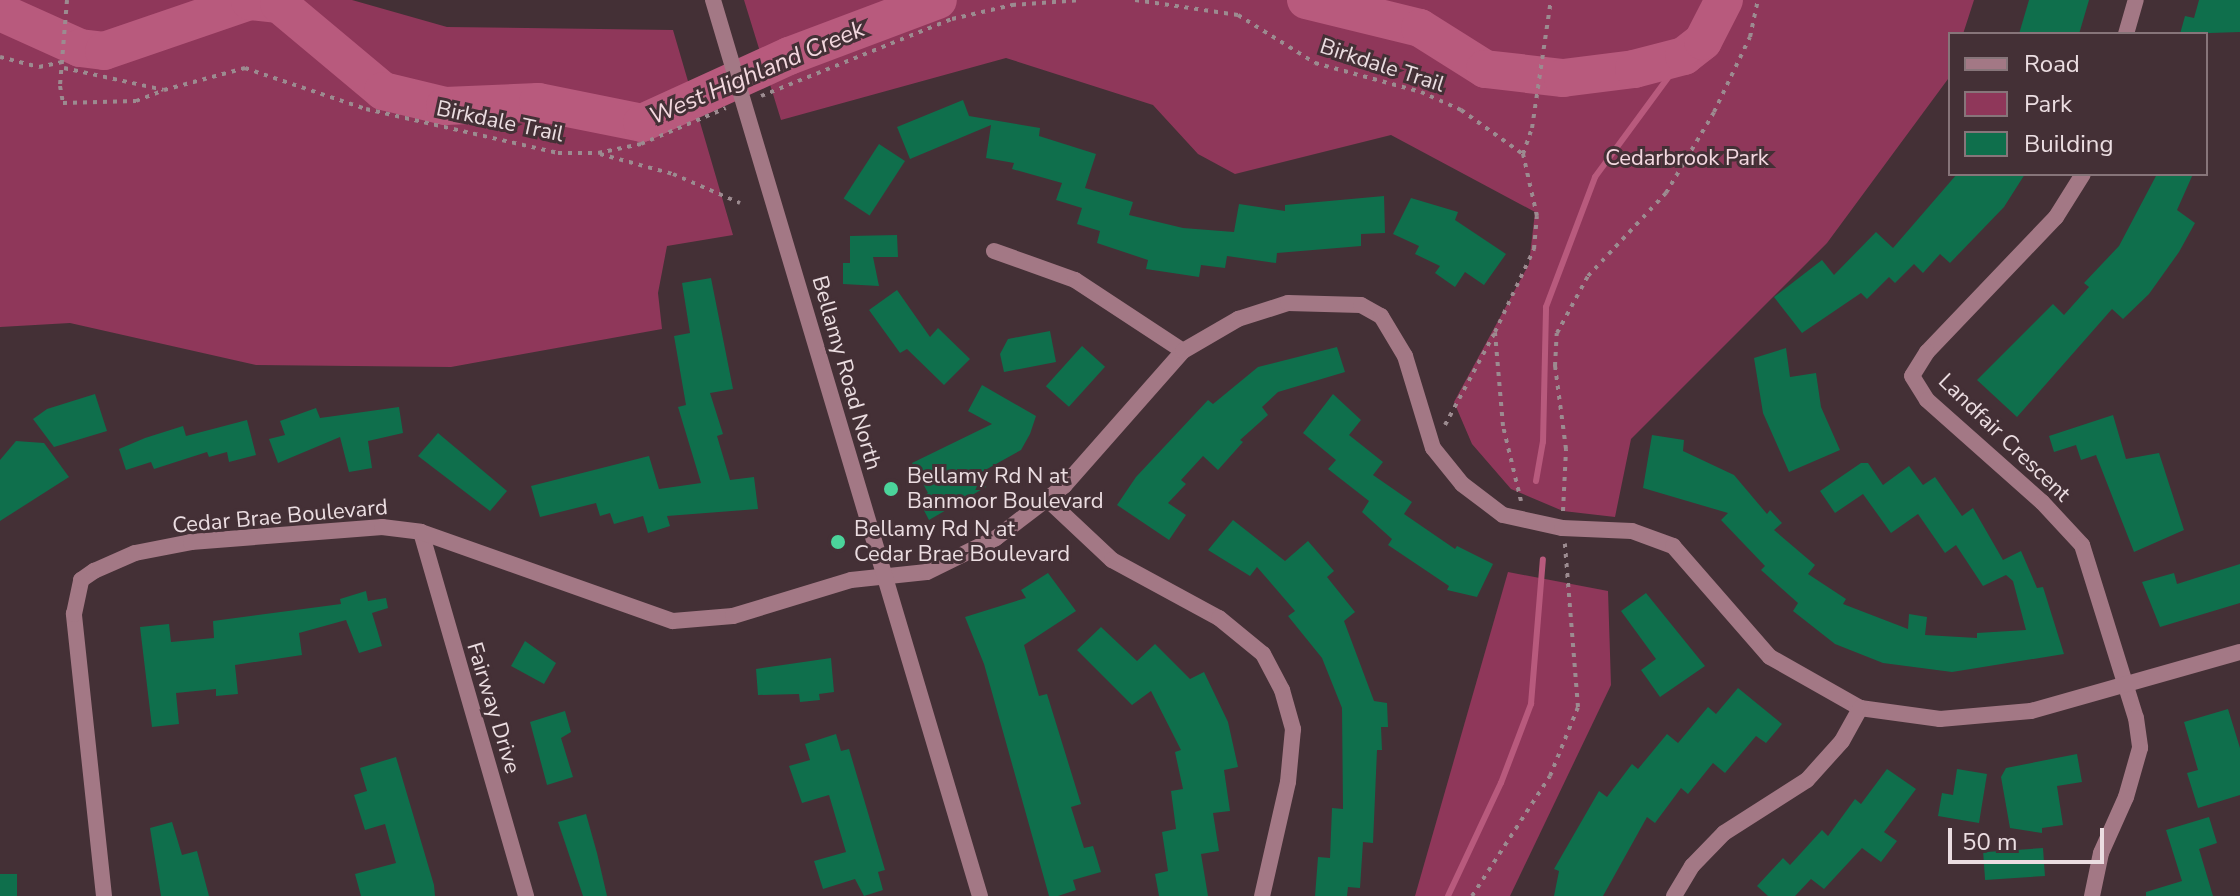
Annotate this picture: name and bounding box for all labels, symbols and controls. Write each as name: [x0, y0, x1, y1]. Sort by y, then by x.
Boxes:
water label: West Highland Creek: [645, 15, 869, 131]
legend: [1948, 32, 2208, 176]
street label: Birkdale Trail: [1316, 33, 1448, 99]
text: Road: [2024, 48, 2080, 80]
text: Park: [2024, 88, 2072, 120]
street label: Birkdale Trail: [434, 96, 566, 148]
text: Building: [2024, 128, 2114, 160]
park label: Cedarbrook Park: [1605, 146, 1769, 172]
street label: Bellamy Road North: [806, 273, 886, 473]
street label: Landfair Crescent: [1933, 368, 2075, 508]
place label: Bellamy Rd N at Banmoor Boulevard: [907, 463, 1104, 514]
marker: Bellamy Rd N at Banmoor Boulevard: [882, 480, 900, 498]
street label: Cedar Brae Boulevard: [171, 494, 389, 540]
place label: Bellamy Rd N at Cedar Brae Boulevard: [854, 516, 1070, 568]
marker: Bellamy Rd N at Cedar Brae Boulevard: [829, 533, 847, 551]
street label: Fairway Drive: [461, 639, 525, 777]
scale bar: [1952, 812, 2108, 862]
text: 50 m: [1962, 826, 2018, 858]

